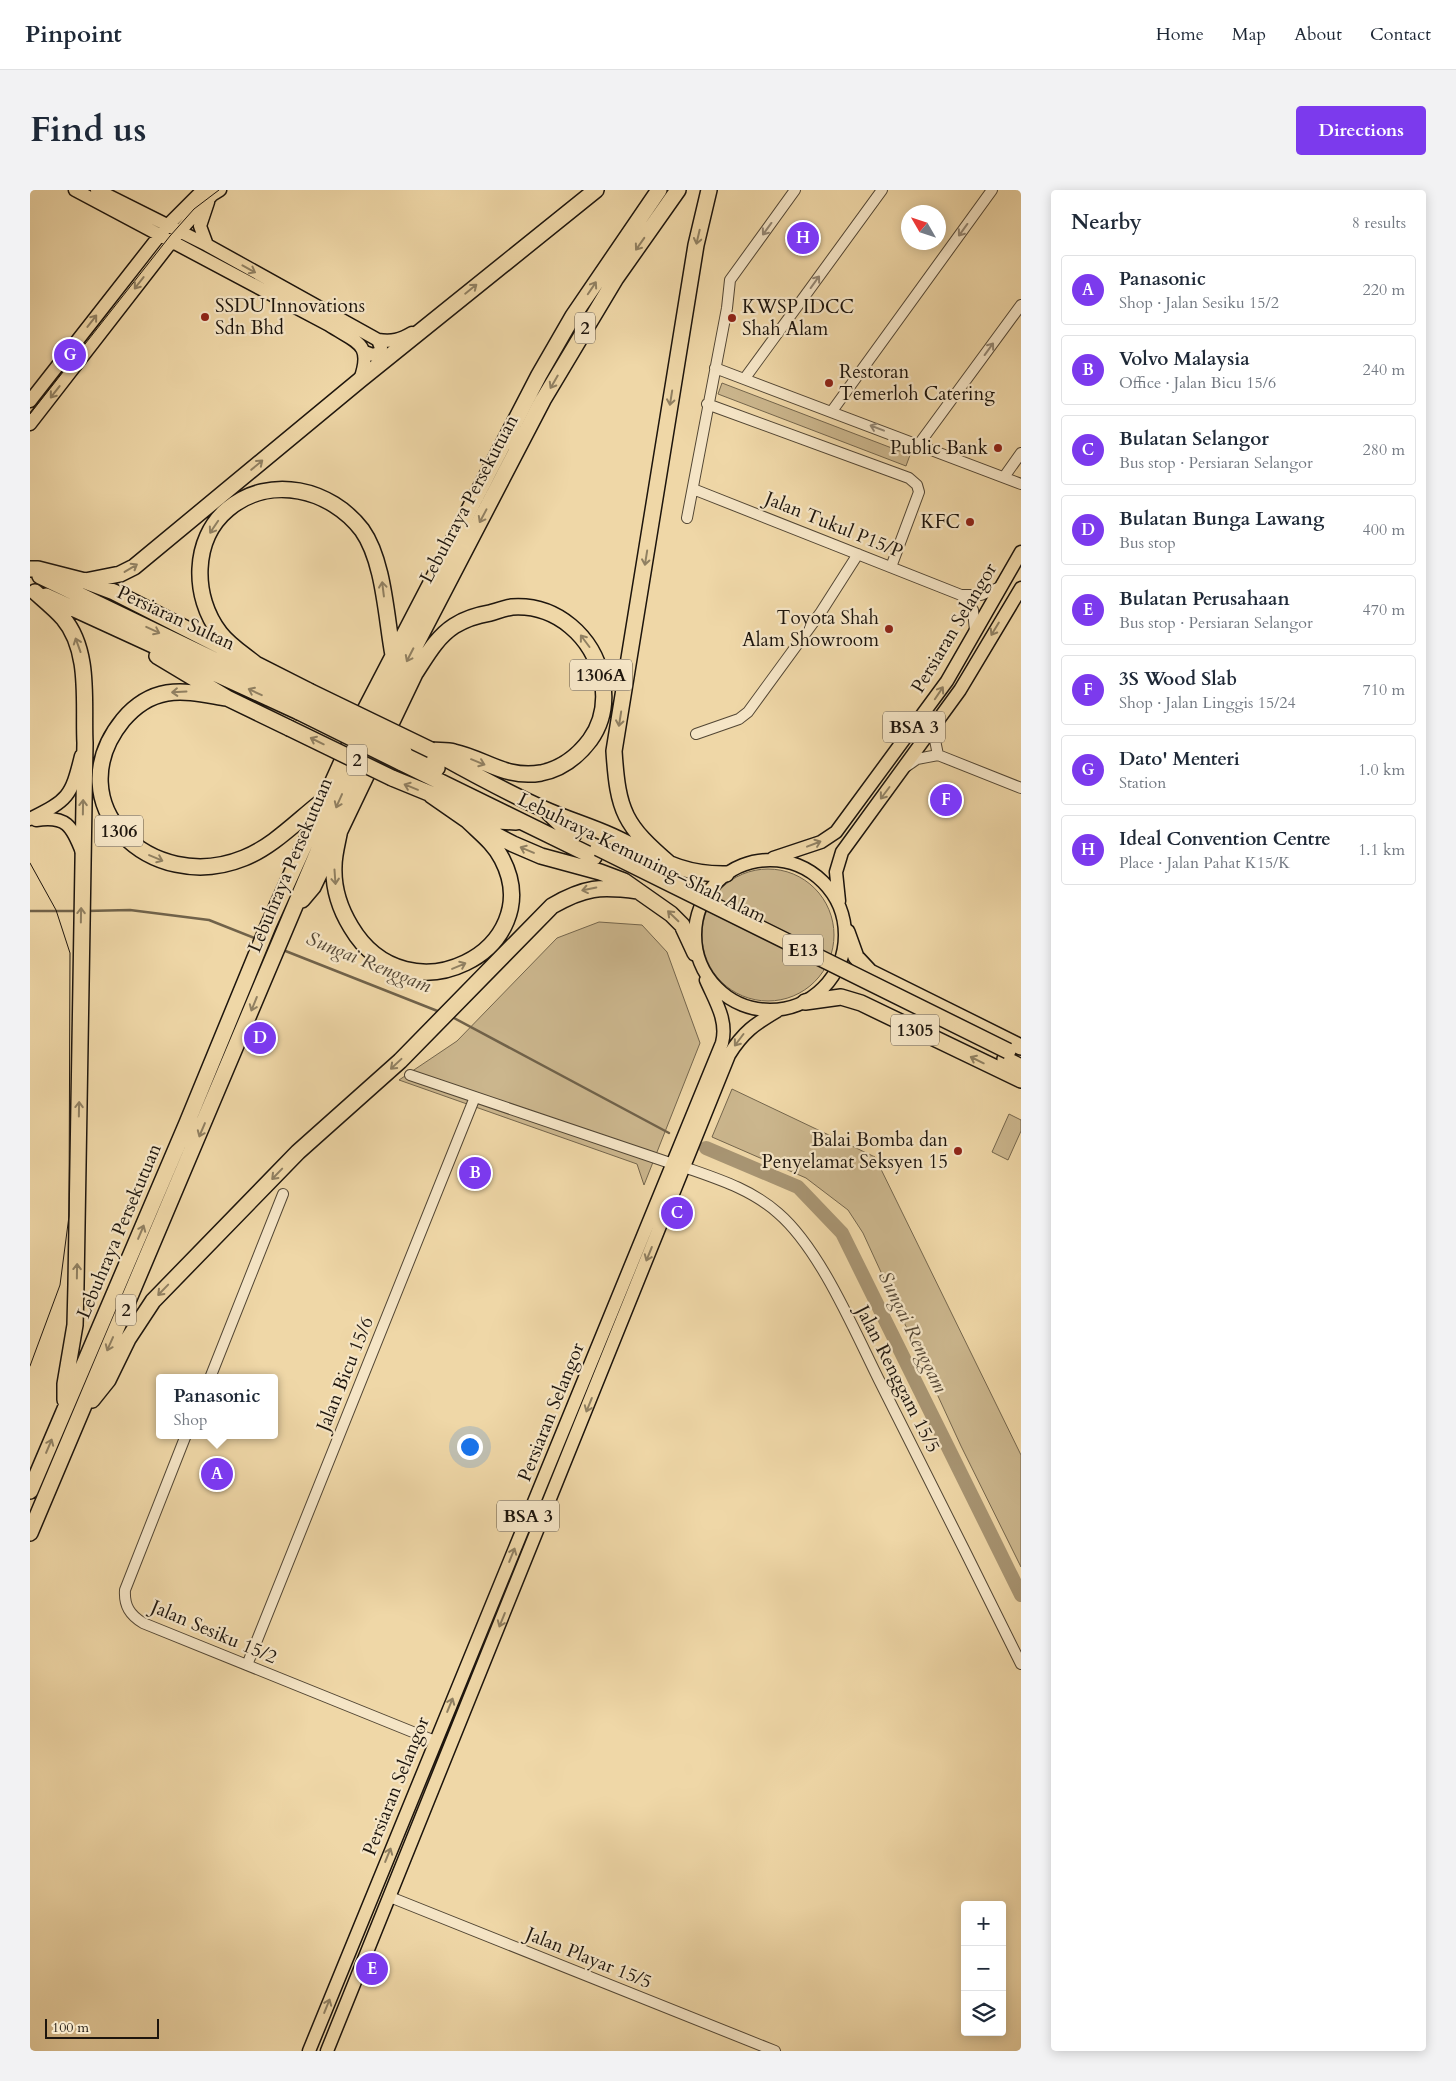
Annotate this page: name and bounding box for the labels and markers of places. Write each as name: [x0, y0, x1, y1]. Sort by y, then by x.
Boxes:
pin: H: [787, 219, 819, 257]
place label: SSDU Innovations Sdn Bhd: [215, 293, 365, 341]
place label: KWSP IDCC Shah Alam: [742, 294, 854, 342]
marker: SSDU Innovations Sdn Bhd: [199, 311, 211, 323]
marker: KWSP IDCC Shah Alam: [726, 312, 738, 324]
pin: G: [54, 336, 86, 374]
place label: Restoran Temerloh Catering: [839, 359, 995, 407]
marker: Restoran Temerloh Catering: [823, 377, 835, 389]
place label: Public Bank: [890, 435, 989, 461]
marker: Public Bank: [992, 442, 1004, 454]
place label: KFC: [921, 509, 960, 535]
marker: KFC: [964, 516, 976, 528]
place label: Toyota Shah Alam Showroom: [742, 605, 880, 653]
marker: Toyota Shah Alam Showroom: [883, 623, 895, 635]
pin: F: [930, 781, 962, 819]
pin: D: [244, 1019, 276, 1057]
place label: Balai Bomba dan Penyelamat Seksyen 15: [762, 1127, 948, 1175]
marker: Balai Bomba dan Penyelamat Seksyen 15: [952, 1145, 964, 1157]
pin: B: [459, 1154, 491, 1192]
pin: C: [661, 1194, 693, 1232]
pin: A: [201, 1455, 233, 1493]
pin: E: [356, 1950, 388, 1988]

